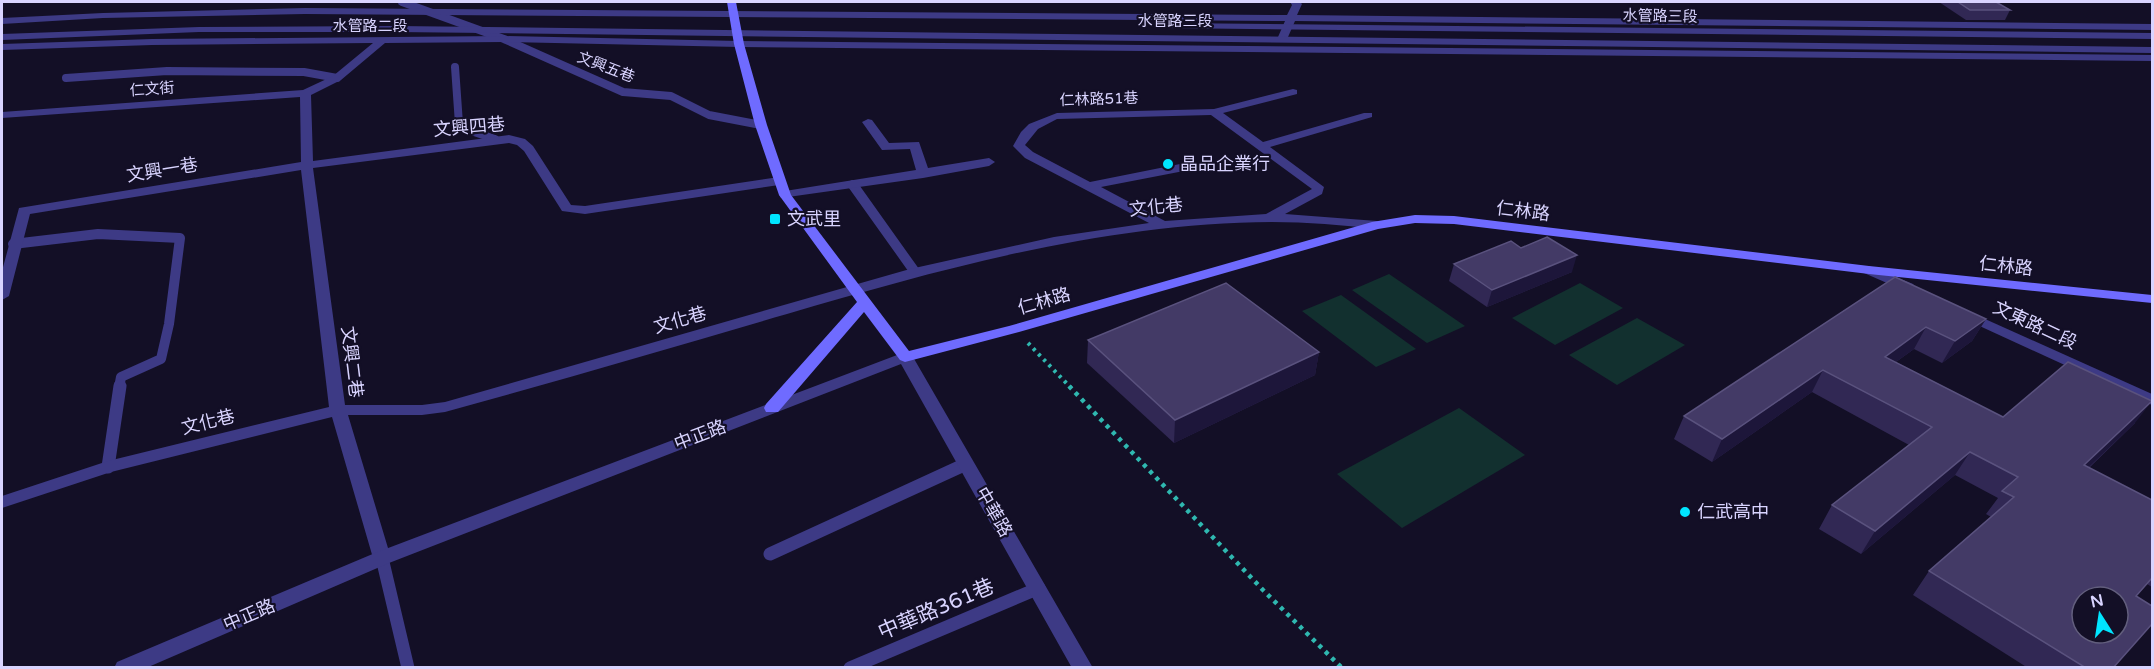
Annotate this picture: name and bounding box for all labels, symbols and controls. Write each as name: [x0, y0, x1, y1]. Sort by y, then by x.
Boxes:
street label: 水管路三段: [1622, 6, 1698, 26]
street label: 水管路三段: [1137, 12, 1213, 30]
street label: 水管路二段: [332, 17, 408, 35]
street label: 文興五巷: [575, 48, 637, 86]
street label: 仁文街: [129, 78, 175, 100]
street label: 仁林路51巷: [1059, 89, 1139, 109]
street label: 文興四巷: [432, 113, 506, 141]
place label: 晶品企業行: [1180, 153, 1270, 175]
street label: 文興一巷: [125, 154, 199, 186]
marker: 晶品企業行: [1161, 157, 1175, 171]
street label: 文化巷: [1128, 193, 1184, 221]
street label: 仁林路: [1495, 197, 1551, 225]
place label: 文武里: [787, 208, 841, 230]
marker: 文武里: [768, 212, 782, 226]
street label: 仁林路: [1978, 252, 2034, 280]
street label: 仁林路: [1015, 283, 1073, 319]
street label: 文東路二段: [1990, 296, 2080, 354]
street label: 文化巷: [651, 302, 709, 338]
street label: 文興二巷: [337, 325, 367, 399]
street label: 文化巷: [179, 405, 237, 439]
street label: 中正路: [671, 415, 729, 455]
street label: 中華路: [971, 483, 1017, 541]
place label: 仁武高中: [1697, 501, 1769, 523]
marker: 仁武高中: [1678, 505, 1692, 519]
street label: 中華路361巷: [874, 574, 998, 645]
north arrow: [2070, 585, 2130, 645]
text: N: [2089, 590, 2105, 612]
street label: 中正路: [220, 594, 278, 636]

